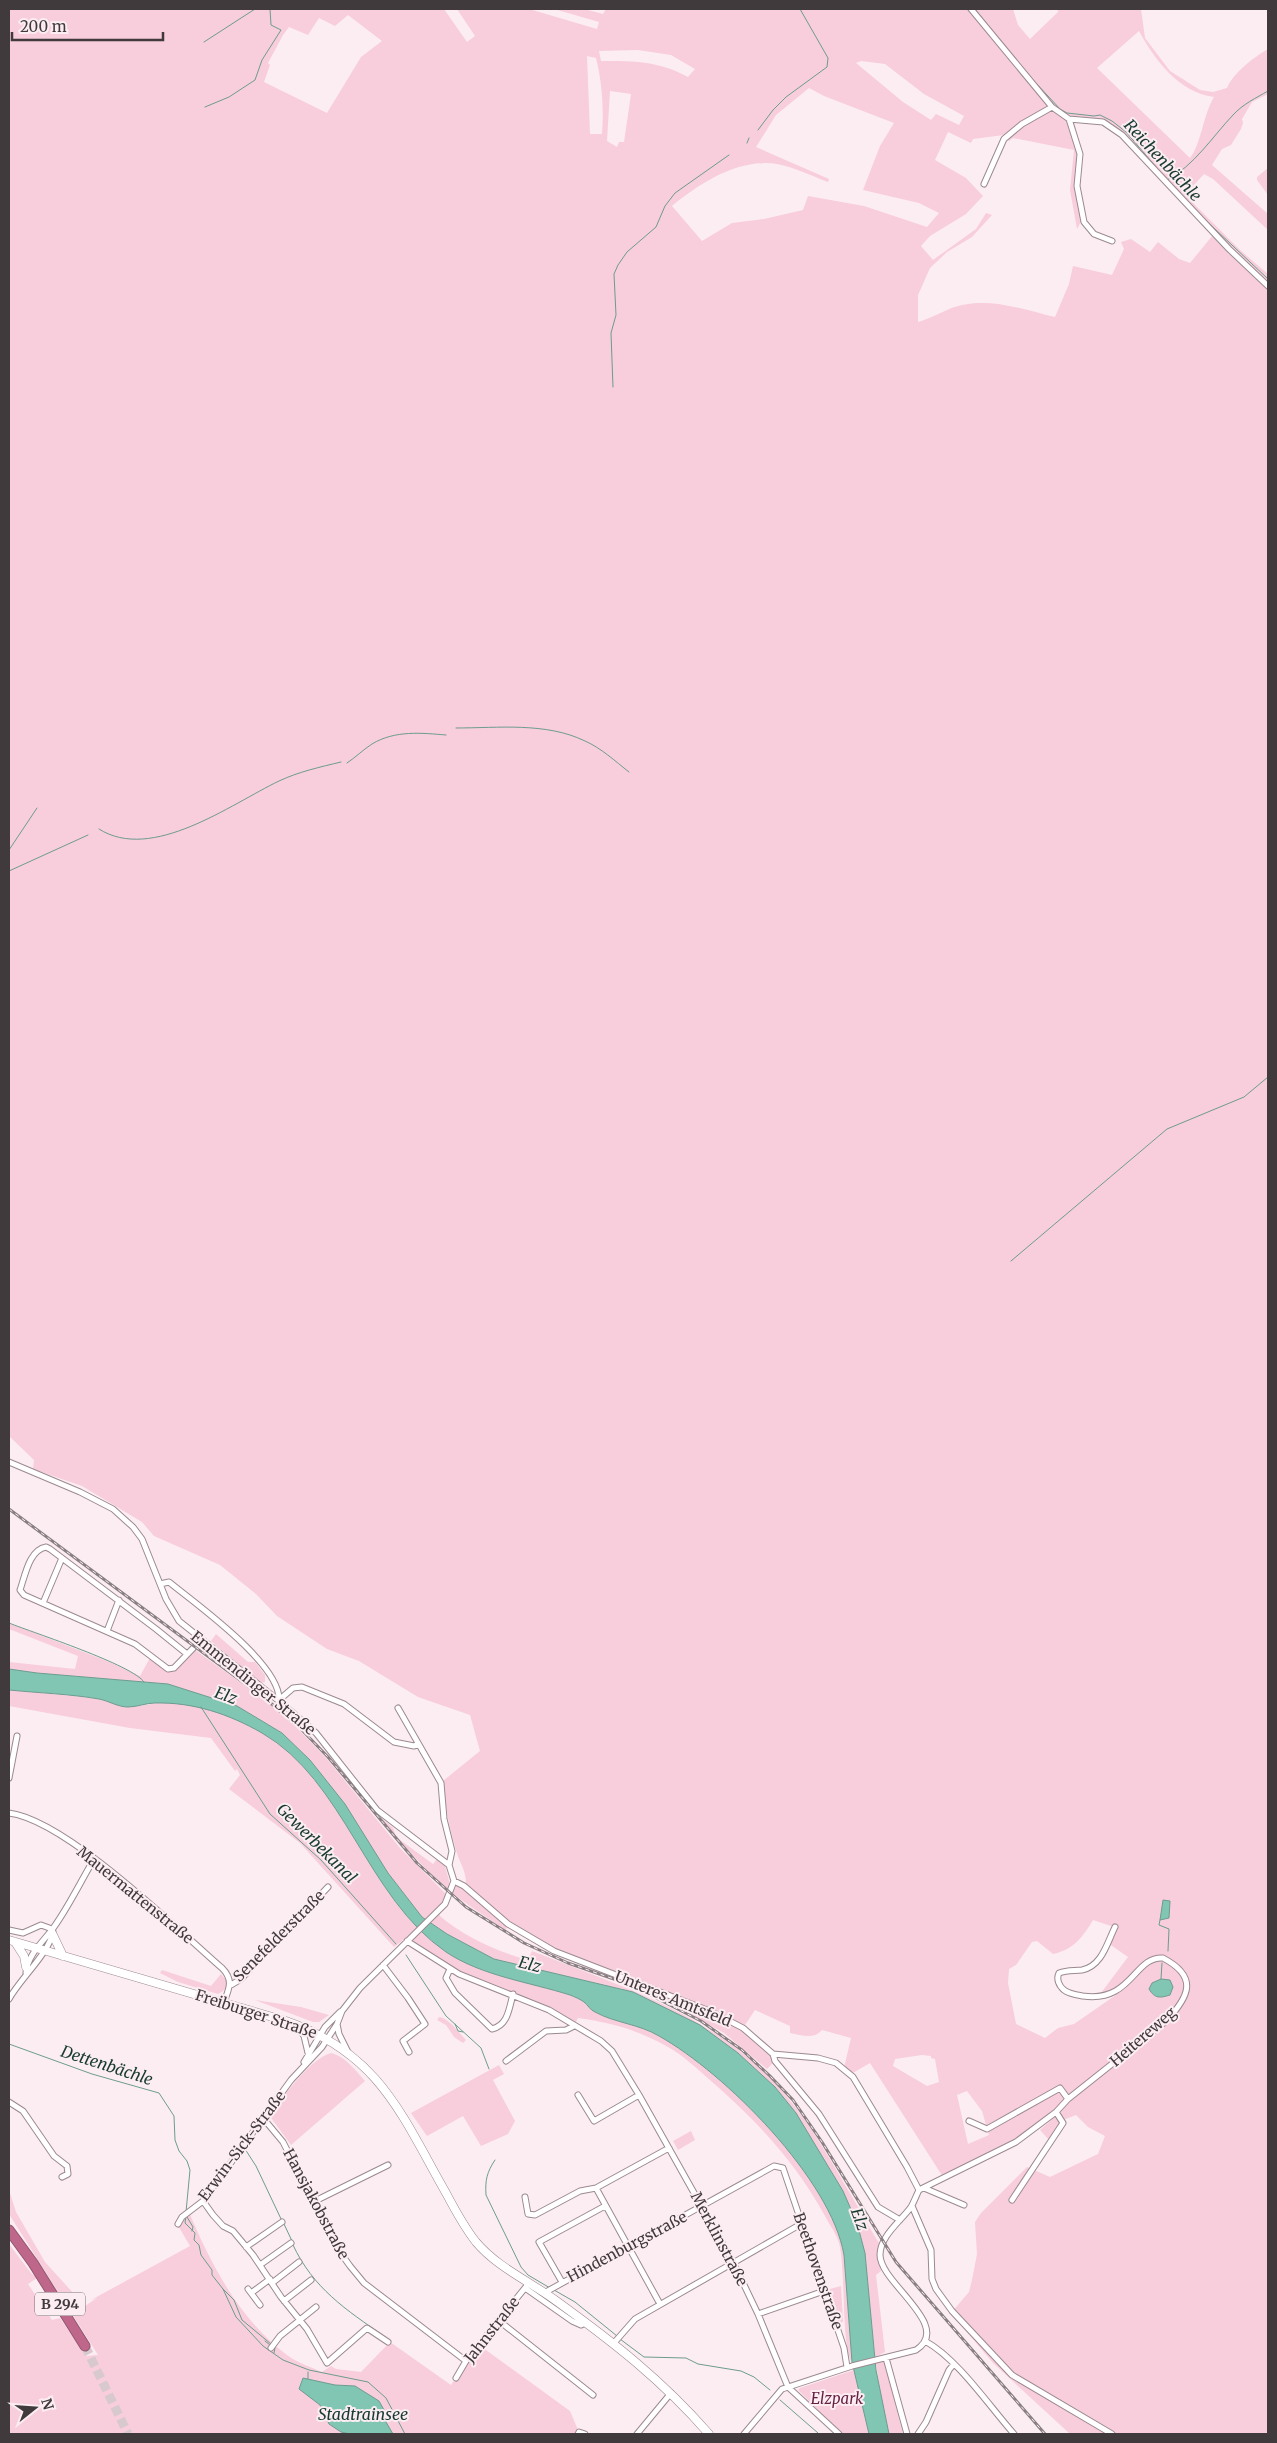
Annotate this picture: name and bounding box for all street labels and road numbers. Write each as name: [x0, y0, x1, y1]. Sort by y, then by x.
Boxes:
street label: Emmendinger Straße: [187, 1626, 320, 1739]
street label: Mauermattenstraße: [73, 1842, 198, 1948]
street label: Senefelderstraße: [229, 1886, 329, 1985]
street label: Unteres Amtsfeld: [612, 1966, 734, 2031]
street label: Freiburger Straße: [193, 1985, 319, 2042]
street label: Heitereweg: [1106, 2003, 1180, 2071]
street label: Erwin-Sick-Straße: [194, 2087, 289, 2205]
street label: Hansjakobstraße: [279, 2145, 354, 2262]
street label: Merklinstraße: [687, 2189, 752, 2289]
street label: Hindenburgstraße: [564, 2207, 690, 2286]
street label: Beethovenstraße: [790, 2210, 847, 2332]
road number: B 294: [35, 2292, 85, 2316]
street label: Jahnstraße: [459, 2293, 523, 2367]

